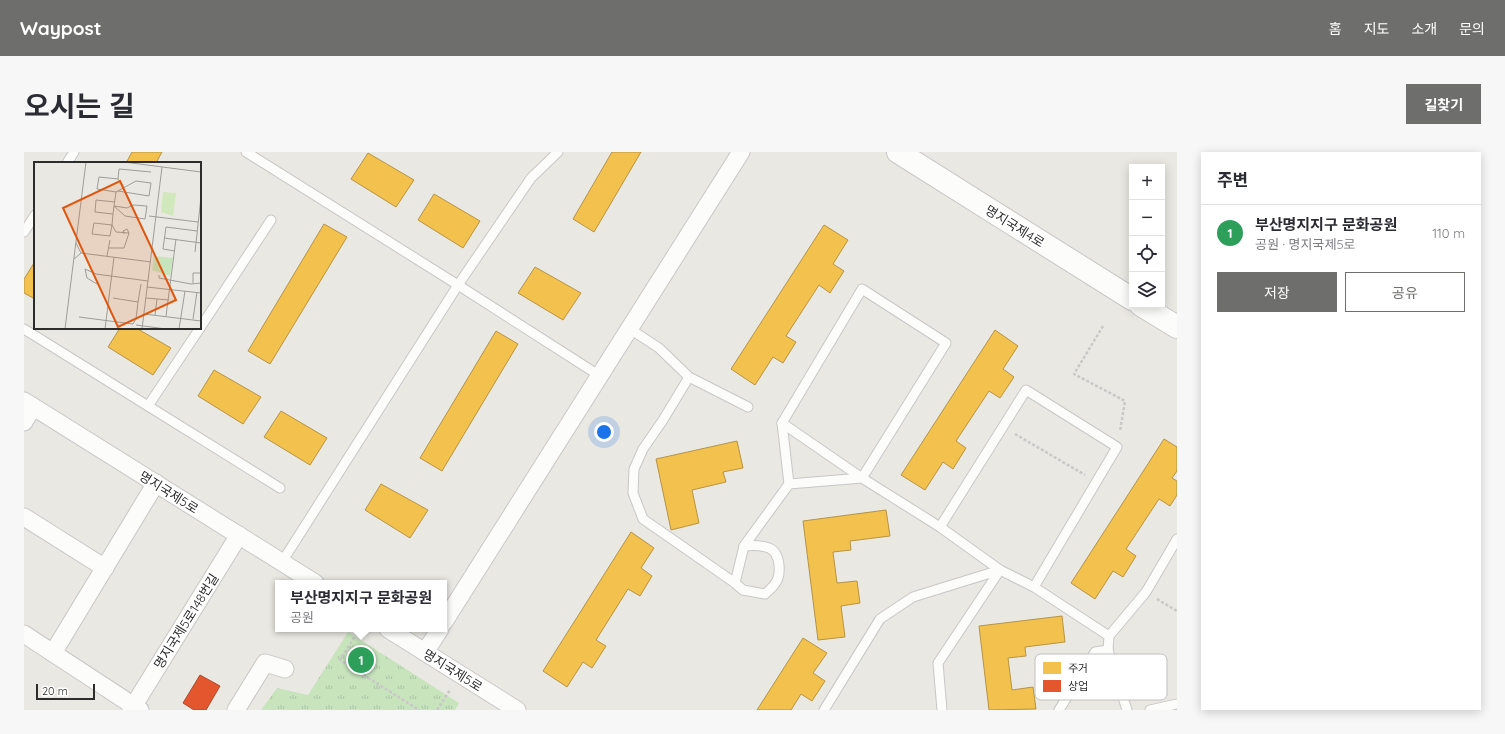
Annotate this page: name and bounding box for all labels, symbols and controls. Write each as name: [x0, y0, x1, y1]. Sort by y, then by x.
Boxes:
text: Waypost: [20, 16, 102, 40]
text: 홈: [1329, 20, 1342, 38]
text: 지도: [1364, 20, 1389, 38]
text: 소개: [1411, 20, 1437, 38]
text: 문의: [1459, 20, 1485, 38]
button: 길찾기: [1406, 84, 1481, 124]
text: 오시는 길: [24, 88, 135, 123]
inset map: [34, 162, 201, 329]
map controls: [1129, 164, 1165, 308]
button: +: [1129, 164, 1165, 200]
text: 주변: [1217, 169, 1248, 190]
button: −: [1129, 200, 1165, 236]
street label: 명지국제4로: [982, 202, 1048, 250]
text: 부산명지지구 문화공원: [1255, 215, 1397, 234]
text: 1: [1227, 225, 1233, 241]
text: 110 m: [1432, 225, 1465, 241]
button: locate: [1129, 236, 1165, 272]
text: 공원 · 명지국제5로: [1255, 236, 1355, 252]
button: layers: [1129, 272, 1165, 308]
button: 저장: [1217, 272, 1337, 312]
button: 공유: [1345, 272, 1465, 312]
your location: [594, 422, 614, 442]
street label: 명지국제5로: [136, 467, 202, 517]
street label: 명지국제5로148번길: [150, 570, 222, 672]
popup: [275, 580, 447, 632]
text: 부산명지지구 문화공원: [290, 588, 432, 607]
text: 공원: [290, 609, 314, 625]
pin: 1: [348, 645, 374, 675]
street label: 명지국제5로: [420, 645, 486, 695]
legend: [1035, 654, 1167, 700]
text: 주거: [1068, 661, 1088, 675]
text: 상업: [1068, 679, 1088, 693]
scale bar: [36, 682, 95, 701]
text: 20 m: [42, 684, 68, 698]

